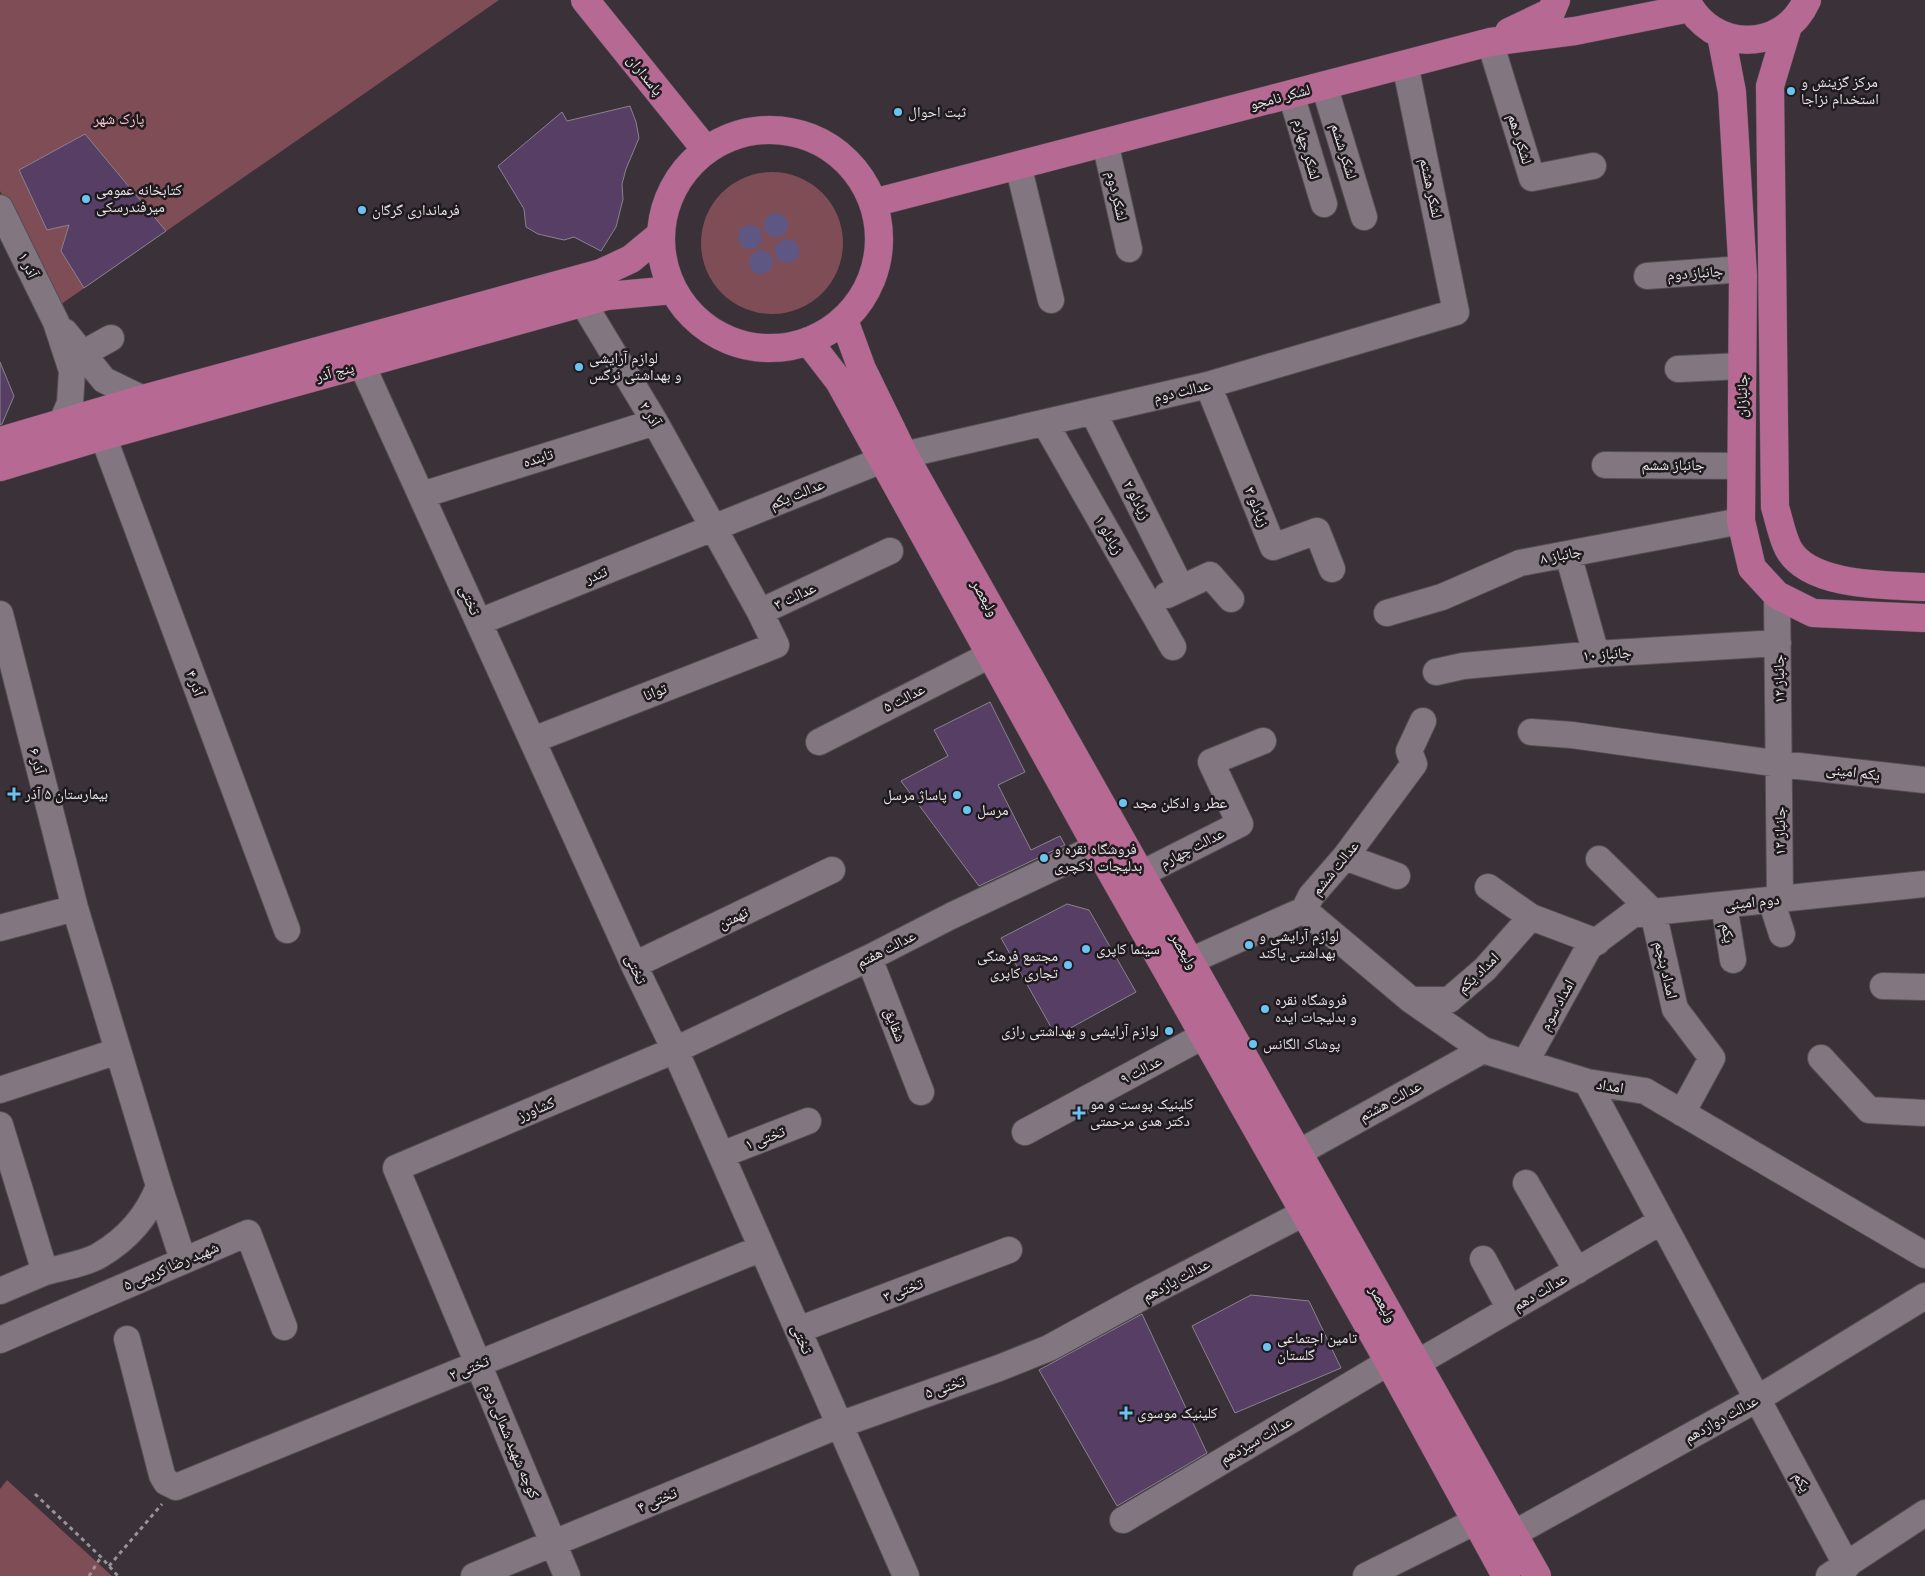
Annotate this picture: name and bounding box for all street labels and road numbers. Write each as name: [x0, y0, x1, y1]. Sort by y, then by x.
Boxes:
street label: پاسداران: [622, 51, 667, 100]
street label: لشکر نامجو: [1248, 80, 1312, 114]
street label: لشکر دهم: [1503, 112, 1536, 167]
street label: لشکر چهارم: [1289, 117, 1324, 182]
street label: لشکر ششم: [1326, 121, 1361, 181]
street label: لشکر هشتم: [1415, 156, 1446, 220]
street label: لشکر دوم: [1102, 169, 1131, 223]
street label: ۱ آذر: [14, 249, 42, 282]
street label: جانباز دوم: [1667, 262, 1724, 285]
street label: پنج آذر: [313, 358, 356, 387]
street label: جانبازان: [1733, 373, 1752, 418]
street label: عدالت دوم: [1152, 376, 1213, 407]
street label: ۲ آذر: [636, 398, 665, 431]
street label: تابنده: [521, 445, 556, 471]
street label: جانباز ششم: [1642, 456, 1705, 475]
street label: عدالت یکم: [767, 475, 828, 514]
street label: زیادلو ۲: [1120, 477, 1155, 523]
street label: زیادلو ۳: [1241, 484, 1273, 530]
street label: زیادلو ۱: [1091, 512, 1127, 558]
street label: جانباز ۸: [1539, 542, 1584, 568]
street label: تندر: [581, 562, 610, 588]
street label: ولیعصر: [967, 575, 1002, 620]
street label: عدالت ۳: [771, 578, 819, 614]
street label: تختی: [455, 582, 485, 619]
street label: ۱۰ جانباز: [1582, 643, 1632, 665]
street label: ۱۲ جانباز: [1770, 654, 1788, 704]
street label: آذر ۴: [182, 668, 208, 699]
street label: توانا: [641, 679, 670, 705]
street label: عدالت ۵: [880, 680, 928, 716]
street label: آذر ۶: [25, 746, 49, 777]
street label: یکم امینی: [1825, 760, 1881, 785]
street label: جانباز ۱۲: [1771, 806, 1789, 855]
street label: عدالت چهارم: [1157, 824, 1228, 873]
street label: عدالت ششم: [1307, 837, 1364, 900]
street label: دوم امینی: [1724, 890, 1780, 915]
street label: تهمتن: [715, 903, 752, 934]
street label: یکم: [1717, 922, 1738, 945]
street label: عدالت هفتم: [853, 926, 920, 972]
street label: ولیعصر: [1166, 929, 1202, 973]
street label: امداد پنجم: [1650, 939, 1681, 1001]
street label: امداد یکم: [1453, 949, 1503, 998]
street label: تختی: [620, 951, 651, 988]
street label: امداد سوم: [1536, 976, 1579, 1034]
street label: شقایق: [880, 1006, 910, 1045]
street label: عدالت ۹: [1117, 1051, 1165, 1088]
street label: امداد: [1595, 1075, 1625, 1097]
street label: عدالت هشتم: [1356, 1076, 1425, 1126]
street label: کشاورز: [514, 1093, 557, 1125]
street label: ۱ تختی: [742, 1122, 788, 1155]
street label: شهید رضا کریمی ۵: [121, 1238, 222, 1295]
street label: عدالت یازدهم: [1139, 1254, 1214, 1306]
street label: عدالت دهم: [1510, 1269, 1571, 1315]
street label: تختی ۳: [880, 1274, 926, 1307]
street label: ولیعصر: [1365, 1281, 1400, 1326]
street label: تختی: [787, 1321, 817, 1358]
street label: تختی ۲: [446, 1352, 492, 1385]
street label: ۵ تختی: [922, 1372, 968, 1403]
street label: کوچه شهید شمالی دوم: [478, 1381, 543, 1502]
street label: عدالت دوازدهم: [1681, 1391, 1762, 1448]
street label: عدالت سیزدهم: [1217, 1412, 1296, 1469]
street label: یکم: [1788, 1469, 1815, 1496]
street label: تختی ۴: [634, 1483, 681, 1517]

